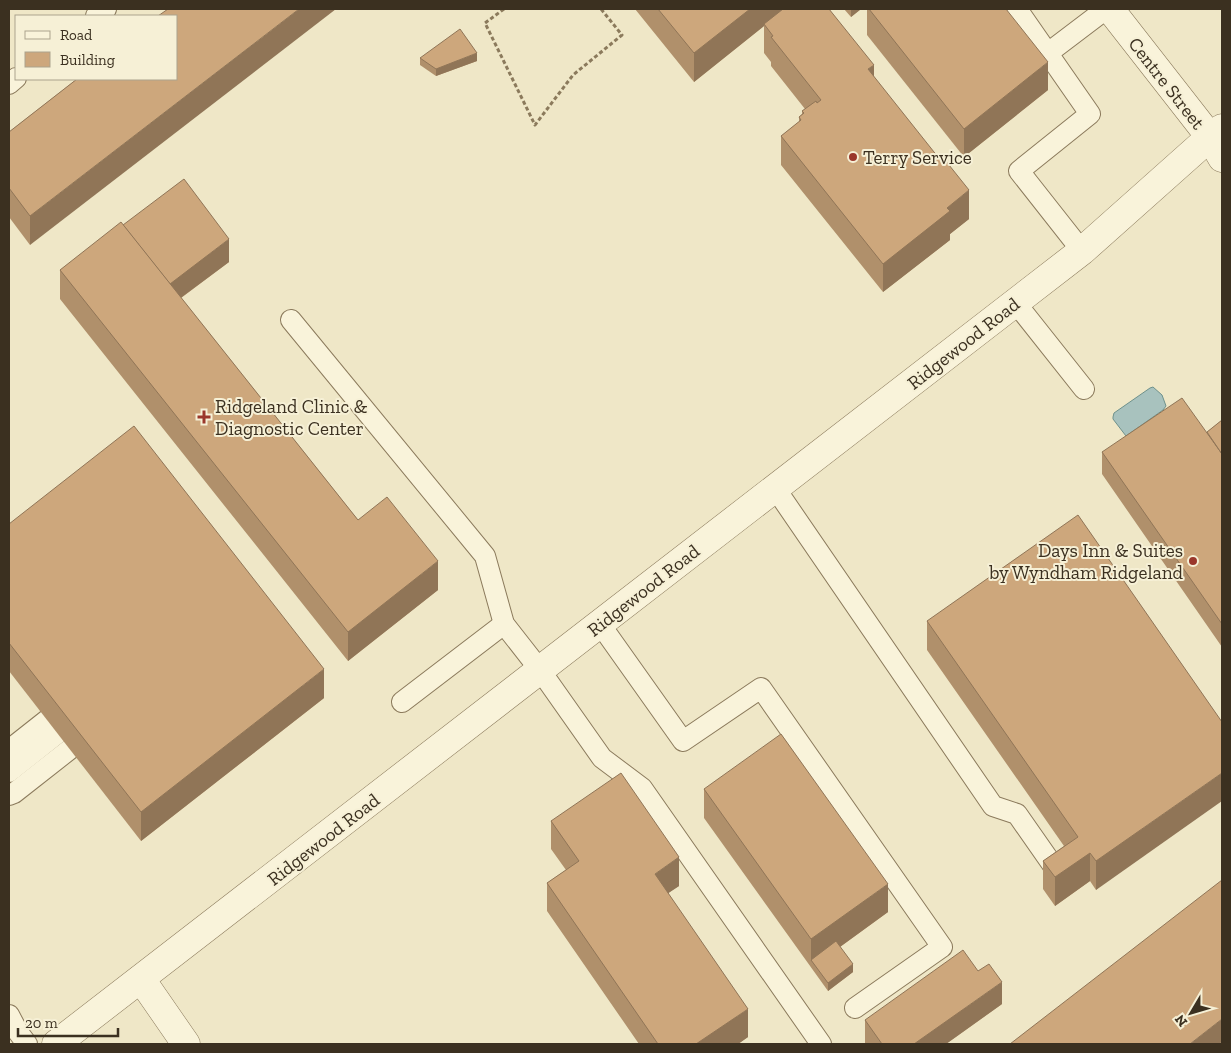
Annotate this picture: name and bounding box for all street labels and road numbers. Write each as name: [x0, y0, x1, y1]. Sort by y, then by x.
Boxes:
street label: Centre Street: [1124, 33, 1210, 134]
street label: Ridgewood Road: [903, 292, 1024, 394]
street label: Ridgewood Road: [583, 539, 704, 641]
street label: Ridgewood Road: [263, 788, 384, 890]

